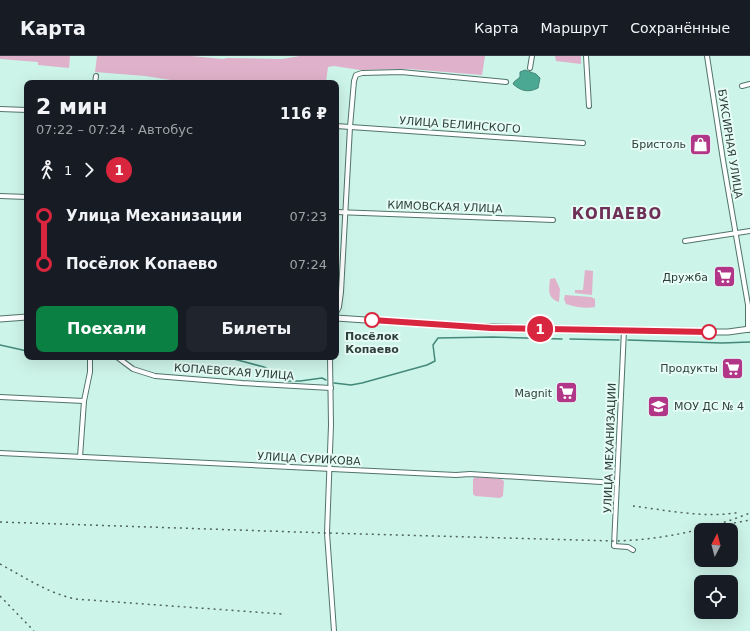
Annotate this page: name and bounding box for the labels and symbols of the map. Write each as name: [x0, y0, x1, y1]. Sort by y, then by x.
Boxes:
street label: БУКСИРНАЯ УЛИЦА: [715, 88, 745, 200]
street label: УЛИЦА БЕЛИНСКОГО: [399, 114, 521, 136]
shop icon: Бристоль: [688, 131, 714, 157]
place label: Бристоль: [632, 138, 686, 151]
street label: КИМОВСКАЯ УЛИЦА: [387, 198, 503, 216]
district label: КОПАЕВО: [572, 205, 662, 223]
supermarket icon: Дружба: [711, 264, 737, 290]
place label: Дружба: [662, 271, 708, 284]
marker: Посёлок Копаево: [364, 312, 380, 328]
line badge: 1: [527, 316, 553, 342]
unlabelled marker: [701, 324, 717, 340]
place label: Посёлок Копаево: [345, 330, 399, 356]
supermarket icon: Продукты: [720, 355, 746, 381]
street label: КОПАЕВСКАЯ УЛИЦА: [174, 361, 295, 383]
place label: Продукты: [660, 362, 718, 375]
supermarket icon: Magnit: [554, 380, 580, 406]
street label: УЛИЦА МЕХАНИЗАЦИИ: [601, 383, 619, 513]
place label: Magnit: [514, 387, 553, 400]
school or university icon: МОУ ДС № 4: [646, 393, 672, 419]
place label: МОУ ДС № 4: [674, 400, 744, 413]
street label: УЛИЦА СУРИКОВА: [257, 450, 362, 468]
north arrow: [694, 523, 738, 567]

